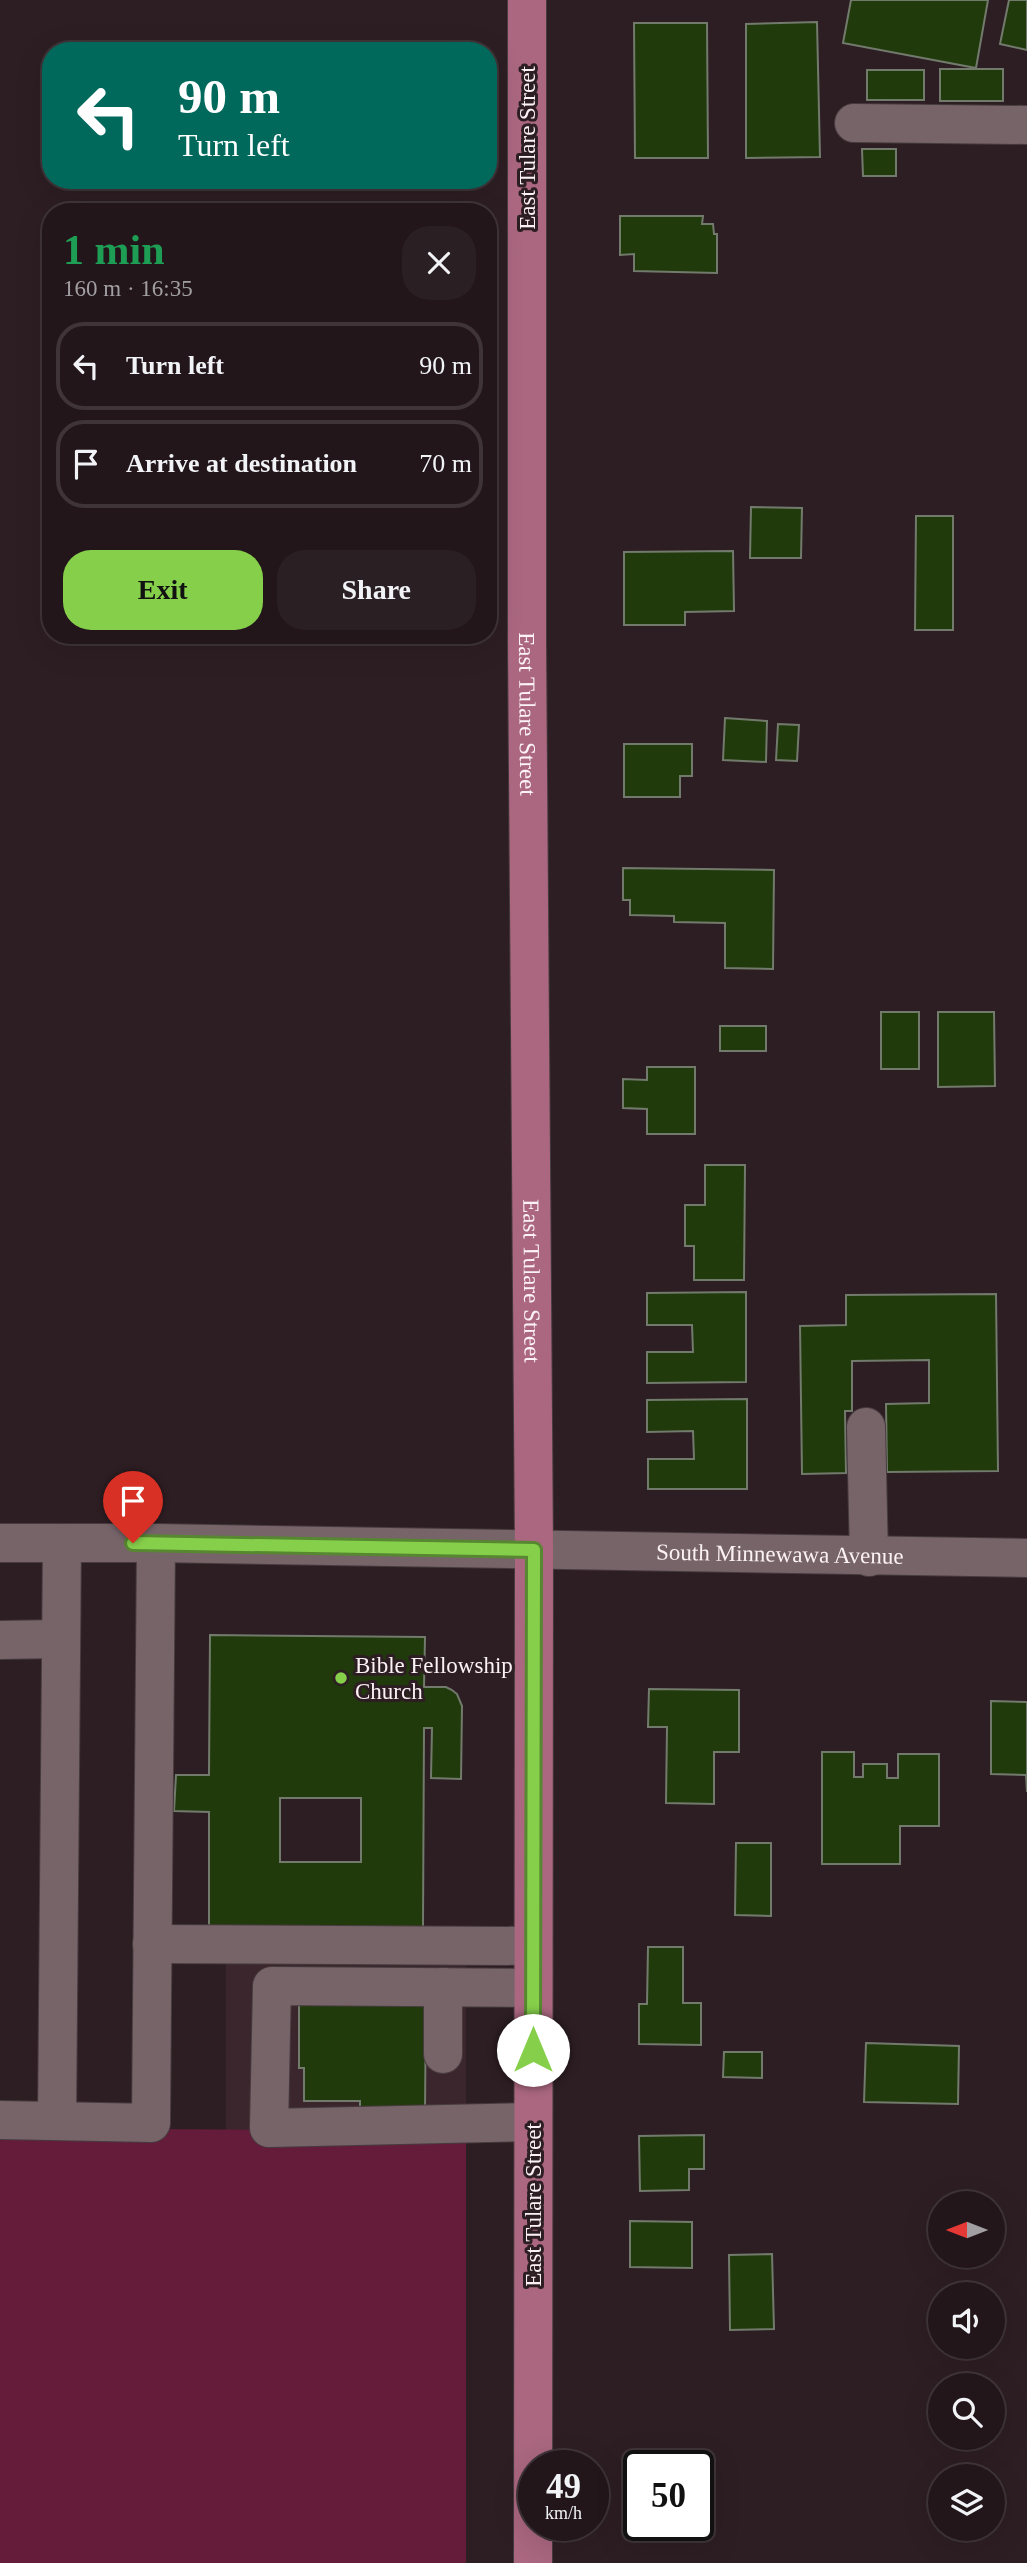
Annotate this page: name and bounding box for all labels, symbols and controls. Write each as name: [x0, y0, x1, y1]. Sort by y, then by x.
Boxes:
street label: East Tulare Street: [515, 66, 540, 230]
text: 90 m: [178, 69, 280, 124]
icon: left: [63, 70, 154, 161]
text: Turn left: [178, 127, 290, 163]
button: close: [402, 226, 476, 300]
text: 1 min: [63, 227, 165, 273]
text: 160 m · 16:35: [63, 276, 193, 301]
icon: left: [67, 347, 105, 385]
text: Turn left: [126, 351, 224, 380]
text: 90 m: [419, 351, 472, 380]
icon: arrive: [67, 445, 105, 483]
text: Arrive at destination: [126, 449, 357, 478]
text: 70 m: [419, 449, 472, 478]
button: Exit: [63, 550, 263, 630]
button: Share: [277, 550, 476, 630]
street label: East Tulare Street: [515, 632, 541, 797]
street label: East Tulare Street: [519, 1199, 545, 1364]
pin: [103, 1471, 163, 1543]
icon: arrive: [114, 1482, 152, 1520]
street label: South Minnewawa Avenue: [656, 1539, 904, 1568]
place label: Bible Fellowship Church: [355, 1653, 513, 1704]
marker: Bible Fellowship Church: [333, 1670, 349, 1686]
position arrow: [496, 2013, 570, 2087]
street label: East Tulare Street: [521, 2123, 546, 2287]
north arrow: [928, 2191, 1004, 2268]
map controls: [928, 2191, 1005, 2541]
button: sound: [928, 2282, 1005, 2359]
button: search: [928, 2373, 1005, 2450]
speed limit sign: 50: [623, 2450, 714, 2541]
button: layers: [928, 2464, 1005, 2541]
text: 49: [546, 2467, 581, 2506]
text: km/h: [545, 2503, 582, 2523]

